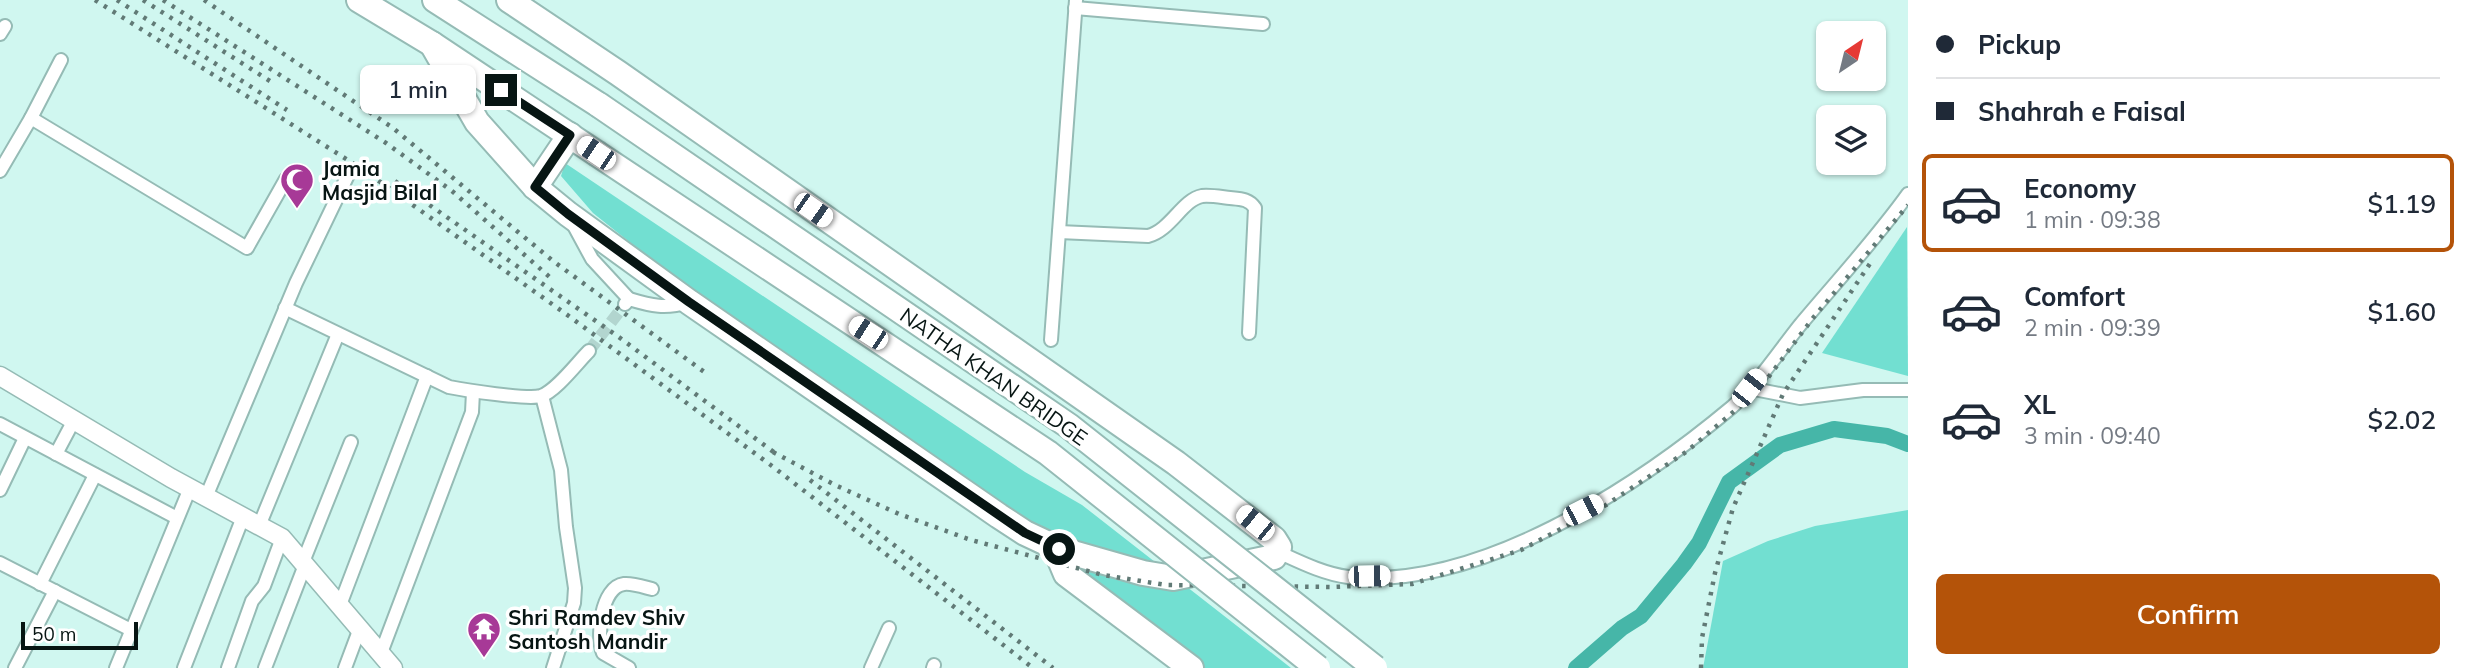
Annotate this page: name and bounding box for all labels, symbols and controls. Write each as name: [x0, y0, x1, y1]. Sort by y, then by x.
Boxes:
north arrow: [1816, 21, 1886, 91]
map controls: [1816, 21, 1886, 175]
text: Pickup: [1978, 28, 2061, 61]
callout: 1 min: [361, 66, 476, 114]
route end: [485, 74, 517, 106]
text: 1 min: [388, 75, 448, 104]
text: Shahrah e Faisal: [1978, 95, 2186, 128]
button: layers: [1816, 105, 1886, 175]
car: [573, 133, 620, 173]
place label: Jamia Masjid Bilal: [322, 155, 438, 205]
mosque icon: Jamia Masjid Bilal: [278, 161, 316, 210]
icon: car: [1940, 172, 2003, 235]
text: Economy: [2024, 172, 2136, 205]
text: $1.19: [2367, 187, 2436, 220]
car: [790, 189, 837, 231]
text: 1 min · 09:38: [2024, 205, 2161, 234]
icon: car: [1940, 280, 2003, 343]
text: Comfort: [2024, 280, 2125, 313]
text: $1.60: [2367, 295, 2436, 328]
street label: NATHA KHAN BRIDGE: [895, 301, 1093, 451]
car: [845, 313, 892, 353]
text: 2 min · 09:39: [2024, 313, 2161, 342]
car: [1728, 365, 1771, 411]
icon: car: [1940, 388, 2003, 451]
text: XL: [2024, 388, 2056, 421]
text: $2.02: [2367, 403, 2436, 436]
text: 3 min · 09:40: [2024, 421, 2161, 450]
car: [1560, 491, 1607, 529]
car: [1233, 502, 1278, 544]
route start: [1043, 533, 1075, 565]
car: [1348, 565, 1391, 587]
button: Confirm: [1936, 574, 2440, 654]
place label: Shri Ramdev Shiv Santosh Mandir: [508, 604, 685, 654]
temple icon: Shri Ramdev Shiv Santosh Mandir: [465, 610, 503, 659]
scale bar: [21, 619, 138, 651]
text: 50 m: [32, 622, 76, 646]

